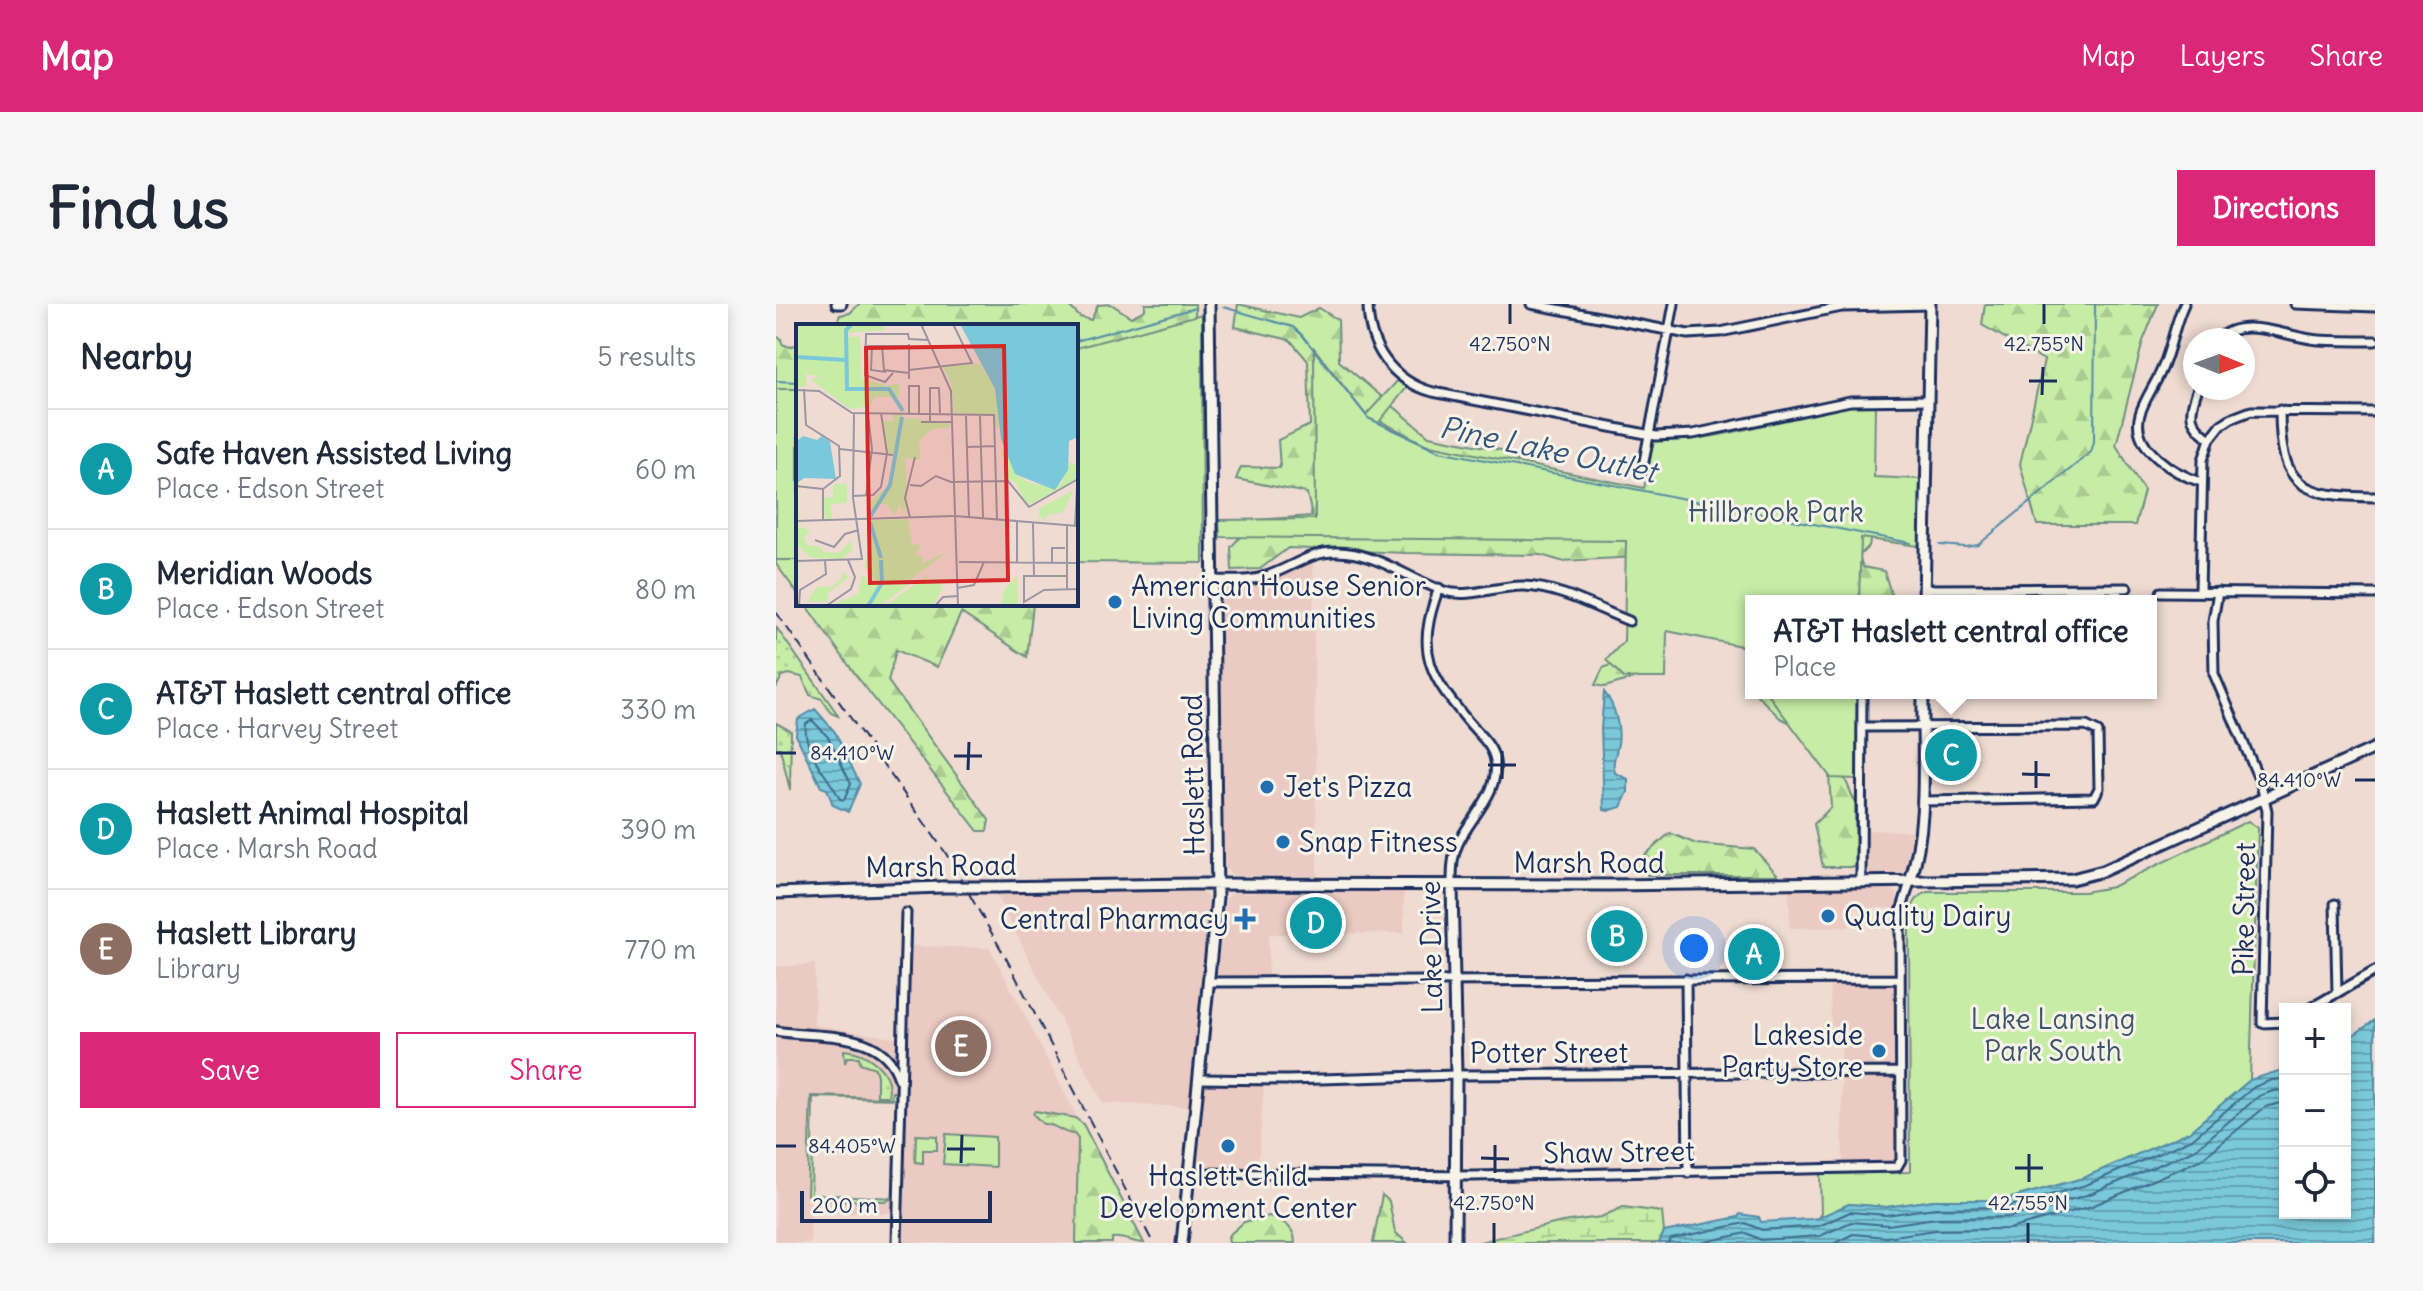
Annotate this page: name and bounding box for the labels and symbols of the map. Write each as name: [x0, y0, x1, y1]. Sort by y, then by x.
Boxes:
inset map: [796, 324, 1078, 606]
north arrow: [2183, 328, 2255, 400]
text: 42.750°N: [1469, 331, 1551, 356]
text: 42.755°N: [2004, 331, 2084, 356]
water label: Pine Lake Outlet: [1436, 407, 1664, 491]
park label: Hillbrook Park: [1688, 494, 1864, 530]
place label: American House Senior Living Communities: [1131, 568, 1426, 636]
marker: American House Senior Living Communities: [1106, 593, 1124, 611]
street label: Haslett Road: [1174, 694, 1212, 856]
pin: C: [1925, 725, 1977, 785]
text: 84.410°W: [810, 740, 894, 765]
text: 84.410°W: [2257, 767, 2341, 792]
place label: Jet's Pizza: [1283, 769, 1412, 805]
marker: Jet's Pizza: [1258, 778, 1276, 796]
place label: Snap Fitness: [1299, 824, 1458, 860]
marker: Snap Fitness: [1274, 833, 1292, 851]
street label: Pike Street: [2225, 842, 2263, 976]
street label: Marsh Road: [1513, 845, 1665, 881]
street label: Marsh Road: [865, 847, 1017, 885]
street label: Lake Drive: [1412, 880, 1450, 1014]
pin: D: [1290, 893, 1342, 953]
place label: Quality Dairy: [1844, 898, 2011, 934]
place label: Central Pharmacy: [1000, 901, 1229, 937]
pin: B: [1591, 906, 1643, 966]
marker: Quality Dairy: [1819, 907, 1837, 925]
marker: Central Pharmacy: [1236, 910, 1254, 928]
pin: A: [1728, 924, 1780, 984]
your location: [1674, 928, 1714, 968]
park label: Lake Lansing Park South: [1971, 1001, 2135, 1069]
pin: E: [935, 1016, 987, 1076]
place label: Lakeside Party Store: [1721, 1017, 1863, 1085]
street label: Potter Street: [1470, 1035, 1628, 1071]
marker: Lakeside Party Store: [1870, 1042, 1888, 1060]
text: 84.405°W: [808, 1133, 896, 1158]
street label: Shaw Street: [1543, 1133, 1695, 1171]
marker: Haslett Child Development Center: [1219, 1137, 1237, 1155]
place label: Haslett Child Development Center: [1099, 1158, 1357, 1226]
scale bar: [800, 1187, 992, 1223]
text: 42.750°N: [1453, 1190, 1535, 1215]
text: 42.755°N: [1988, 1190, 2068, 1215]

